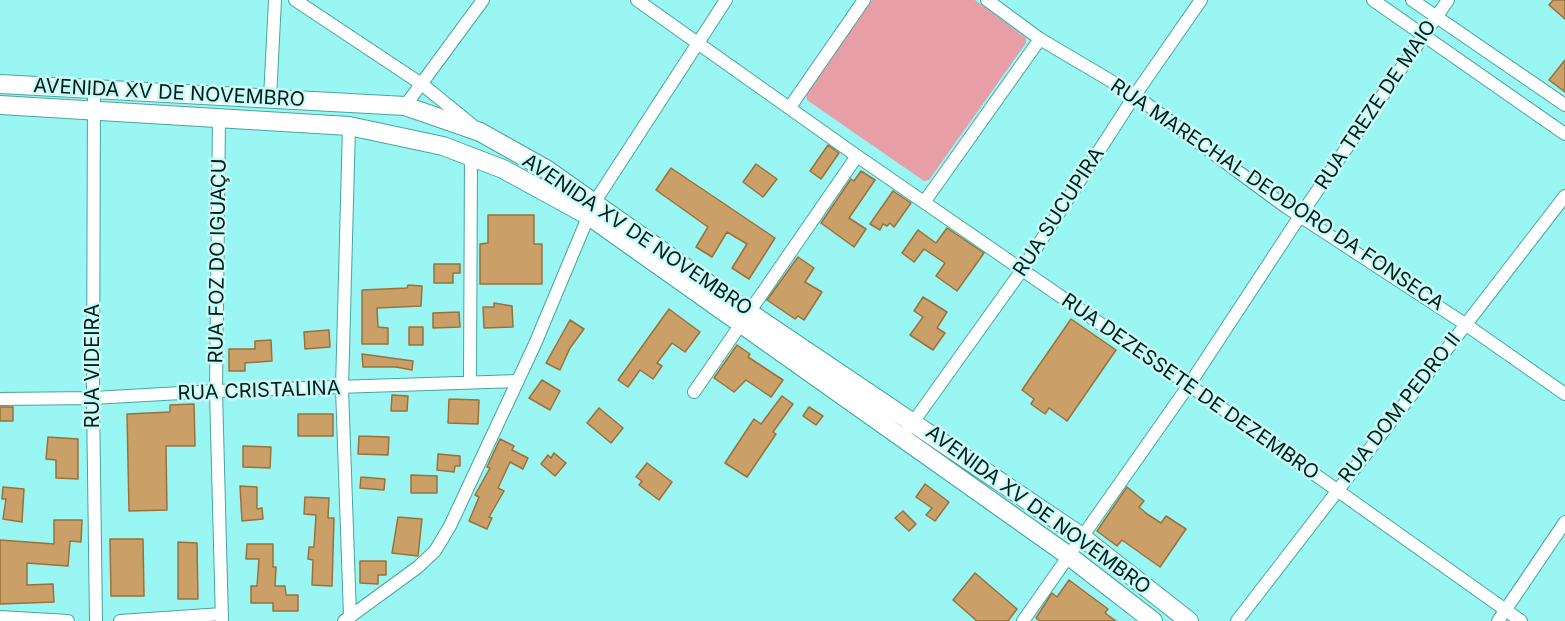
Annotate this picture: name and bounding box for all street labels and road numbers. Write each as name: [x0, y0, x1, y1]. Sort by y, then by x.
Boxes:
street label: RUA TREZE DE MAIO: [1310, 16, 1442, 194]
street label: AVENIDA XV DE NOVEMBRO: [33, 74, 305, 112]
street label: RUA MARECHAL DEODORO DA FONSECA: [1106, 74, 1448, 316]
street label: RUA SUCUPIRA: [1008, 143, 1110, 281]
street label: AVENIDA XV DE NOVEMBRO: [518, 149, 756, 321]
street label: RUA FOZ DO IGUAÇU: [204, 158, 232, 364]
street label: RUA DEZESSETE DE DEZEMBRO: [1057, 289, 1323, 485]
street label: RUA VIDEIRA: [81, 304, 105, 428]
street label: RUA DOM PEDRO II: [1334, 328, 1466, 488]
street label: RUA CRISTALINA: [177, 376, 341, 406]
street label: AVENIDA XV DE NOVEMBRO: [921, 420, 1155, 600]

